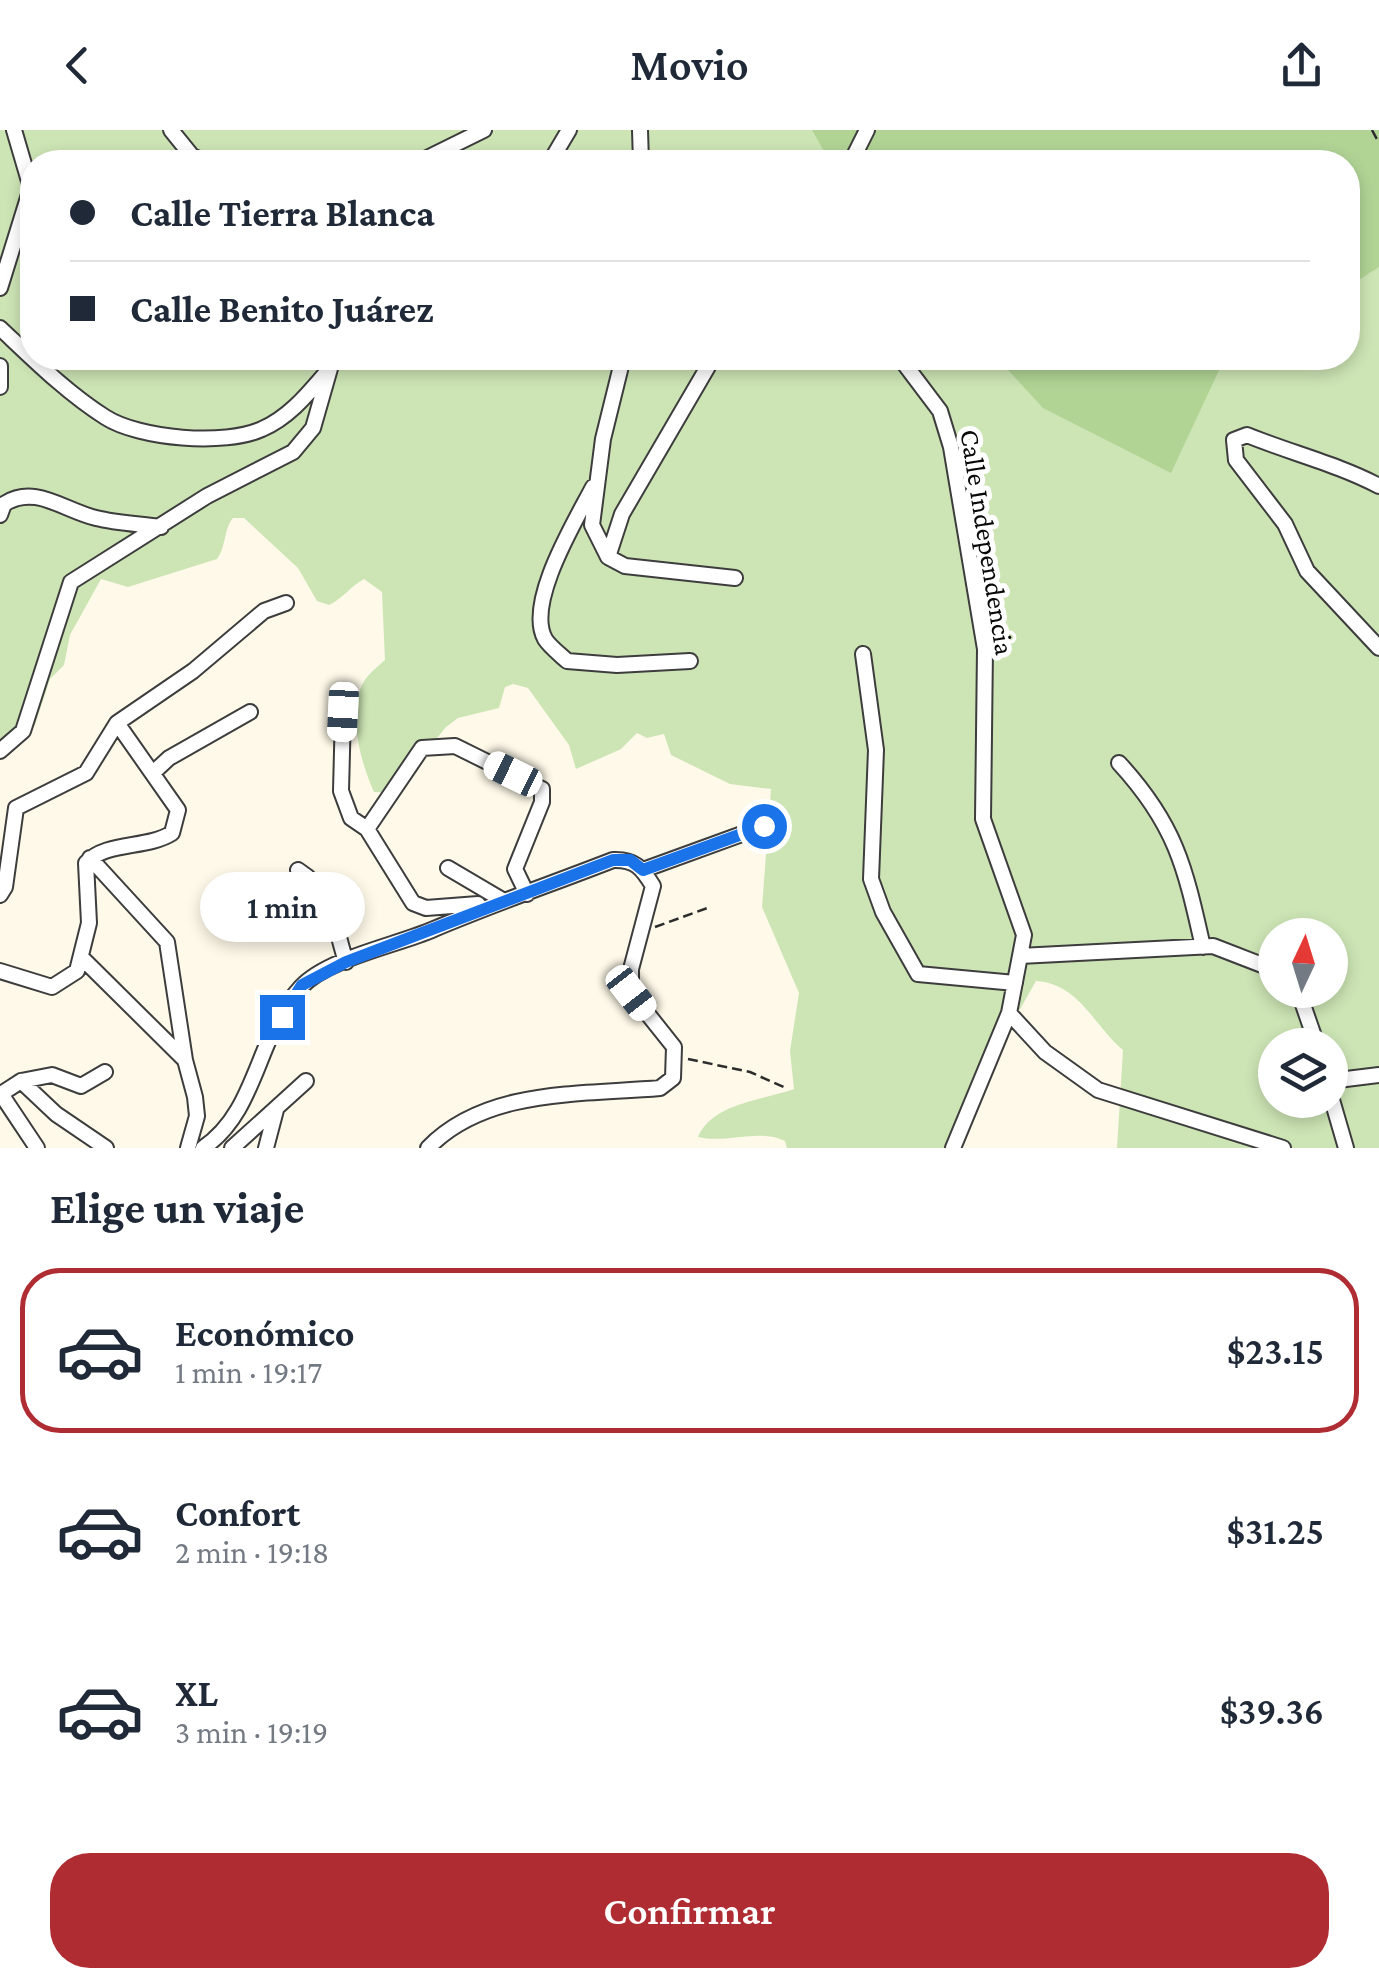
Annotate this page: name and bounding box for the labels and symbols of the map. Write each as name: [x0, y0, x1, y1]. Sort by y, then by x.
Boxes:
street label: Calle Independencia: [954, 427, 1021, 657]
car: [326, 681, 360, 743]
car: [479, 747, 547, 801]
route start: [742, 804, 787, 849]
callout: 1 min: [200, 872, 364, 942]
north arrow: [1258, 918, 1348, 1008]
car: [601, 960, 661, 1026]
route end: [260, 995, 305, 1040]

